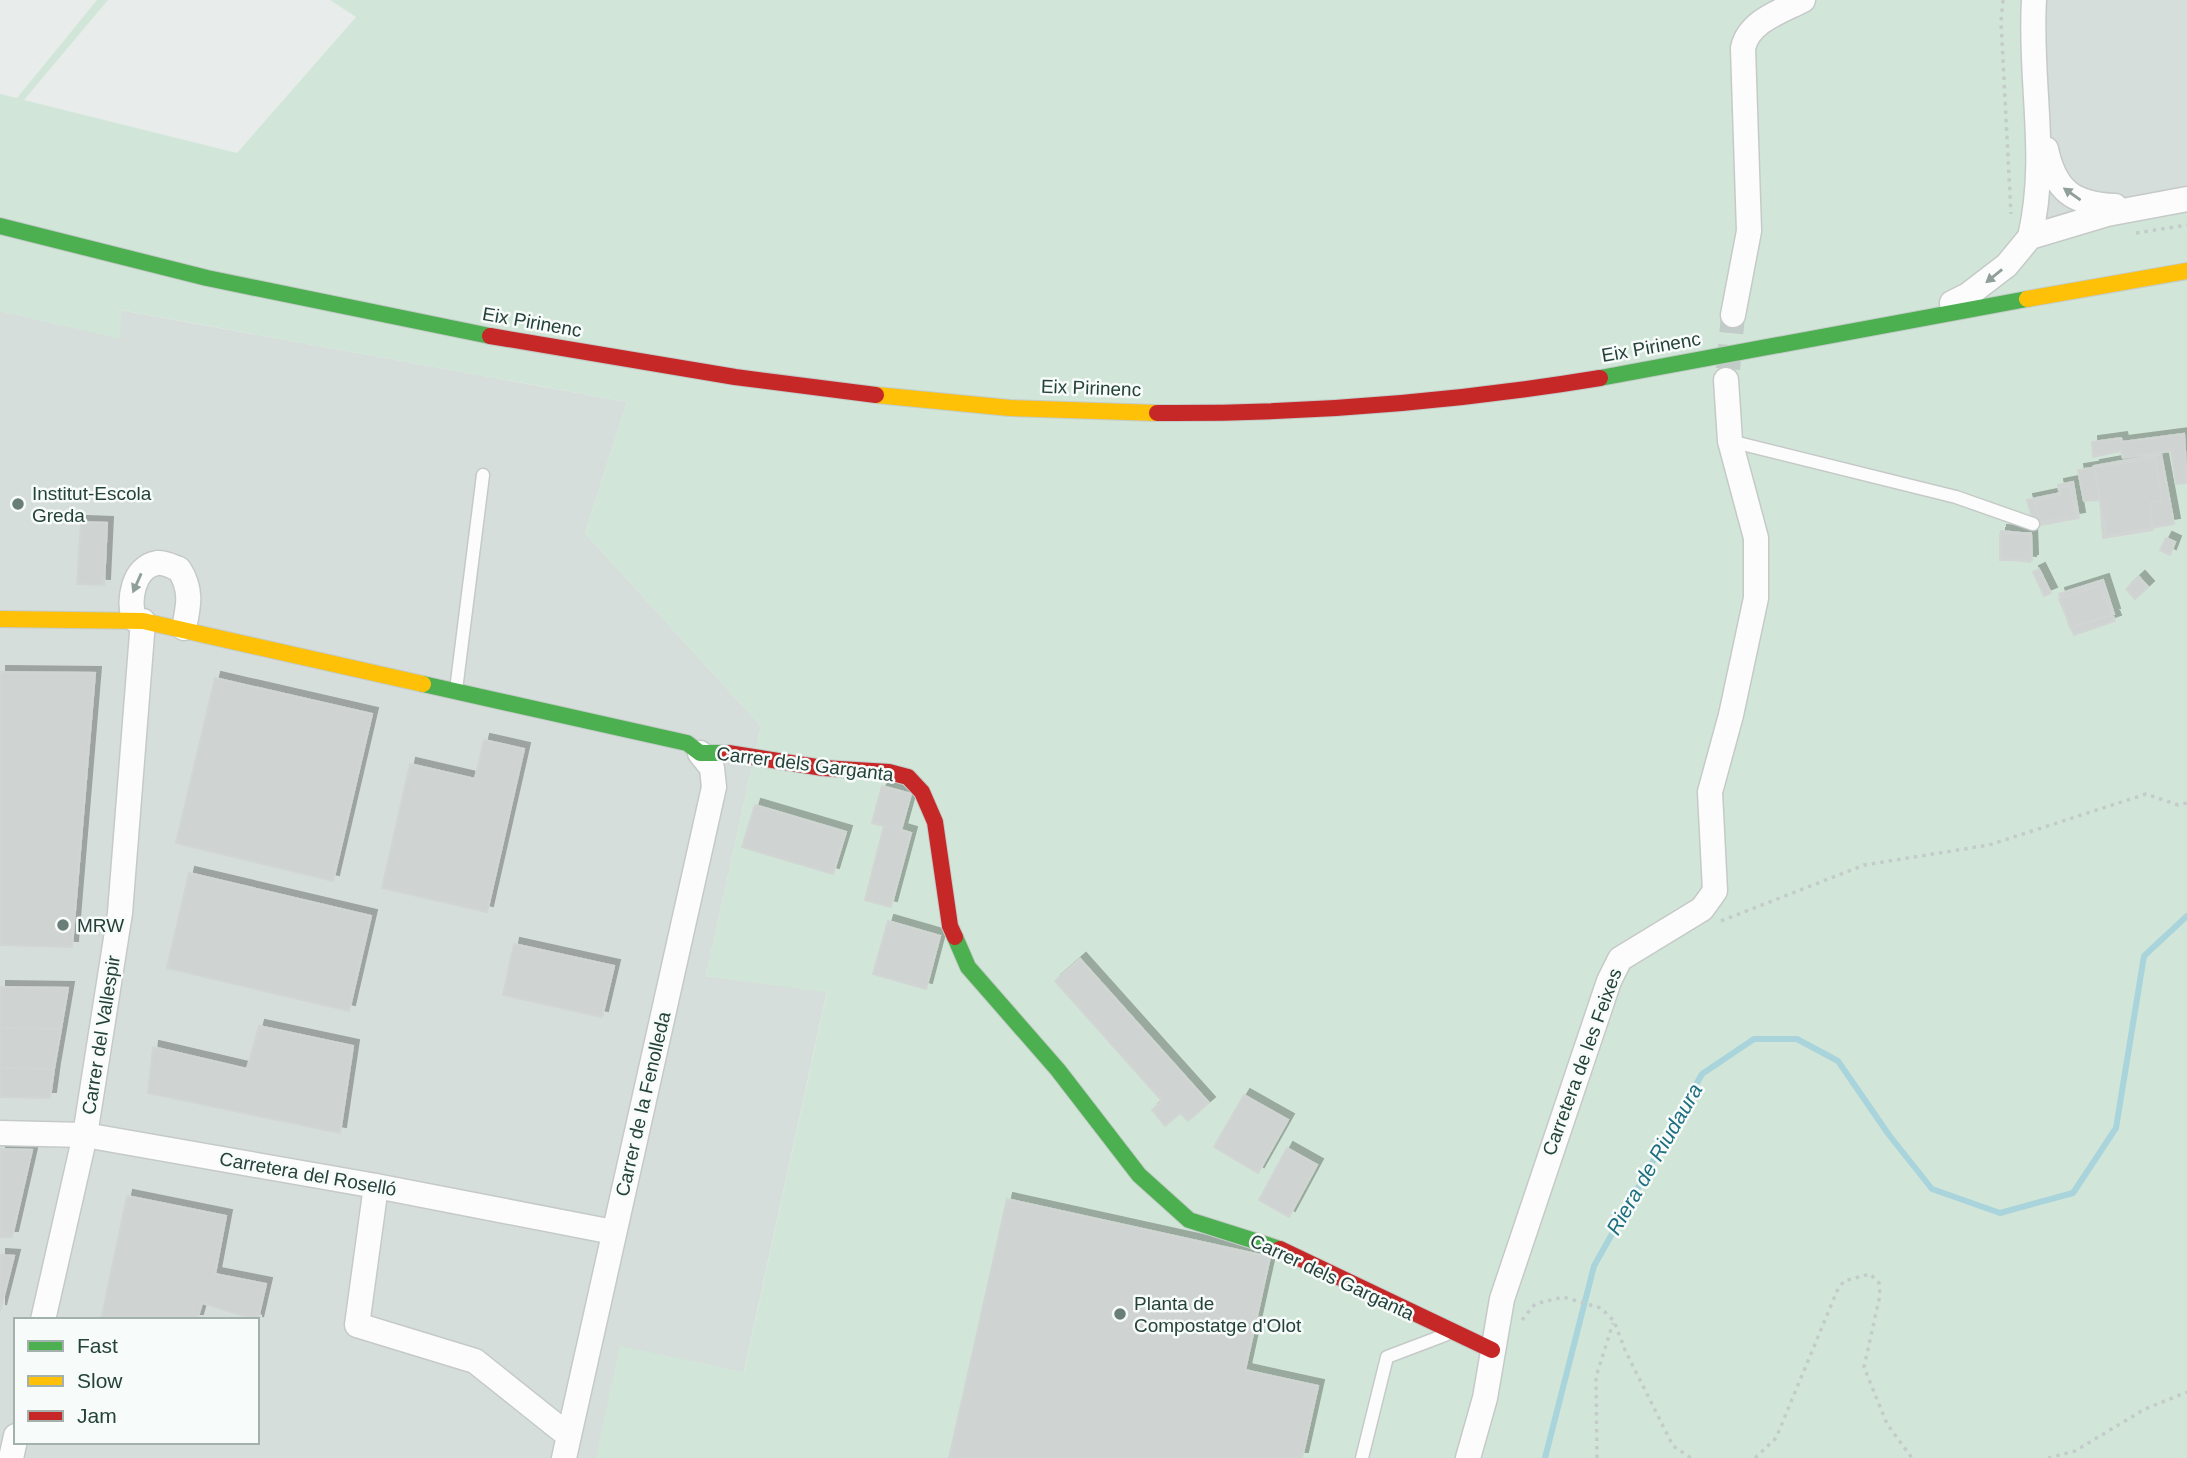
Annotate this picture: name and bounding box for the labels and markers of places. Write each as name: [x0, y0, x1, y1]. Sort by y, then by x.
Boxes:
place label: Institut-Escola Greda: [32, 483, 152, 526]
marker: Institut-Escola Greda: [10, 496, 26, 512]
place label: MRW: [77, 915, 124, 936]
marker: MRW: [55, 917, 71, 933]
place label: Planta de Compostatge d'Olot: [1134, 1293, 1302, 1336]
marker: Planta de Compostatge d'Olot: [1112, 1306, 1128, 1322]

